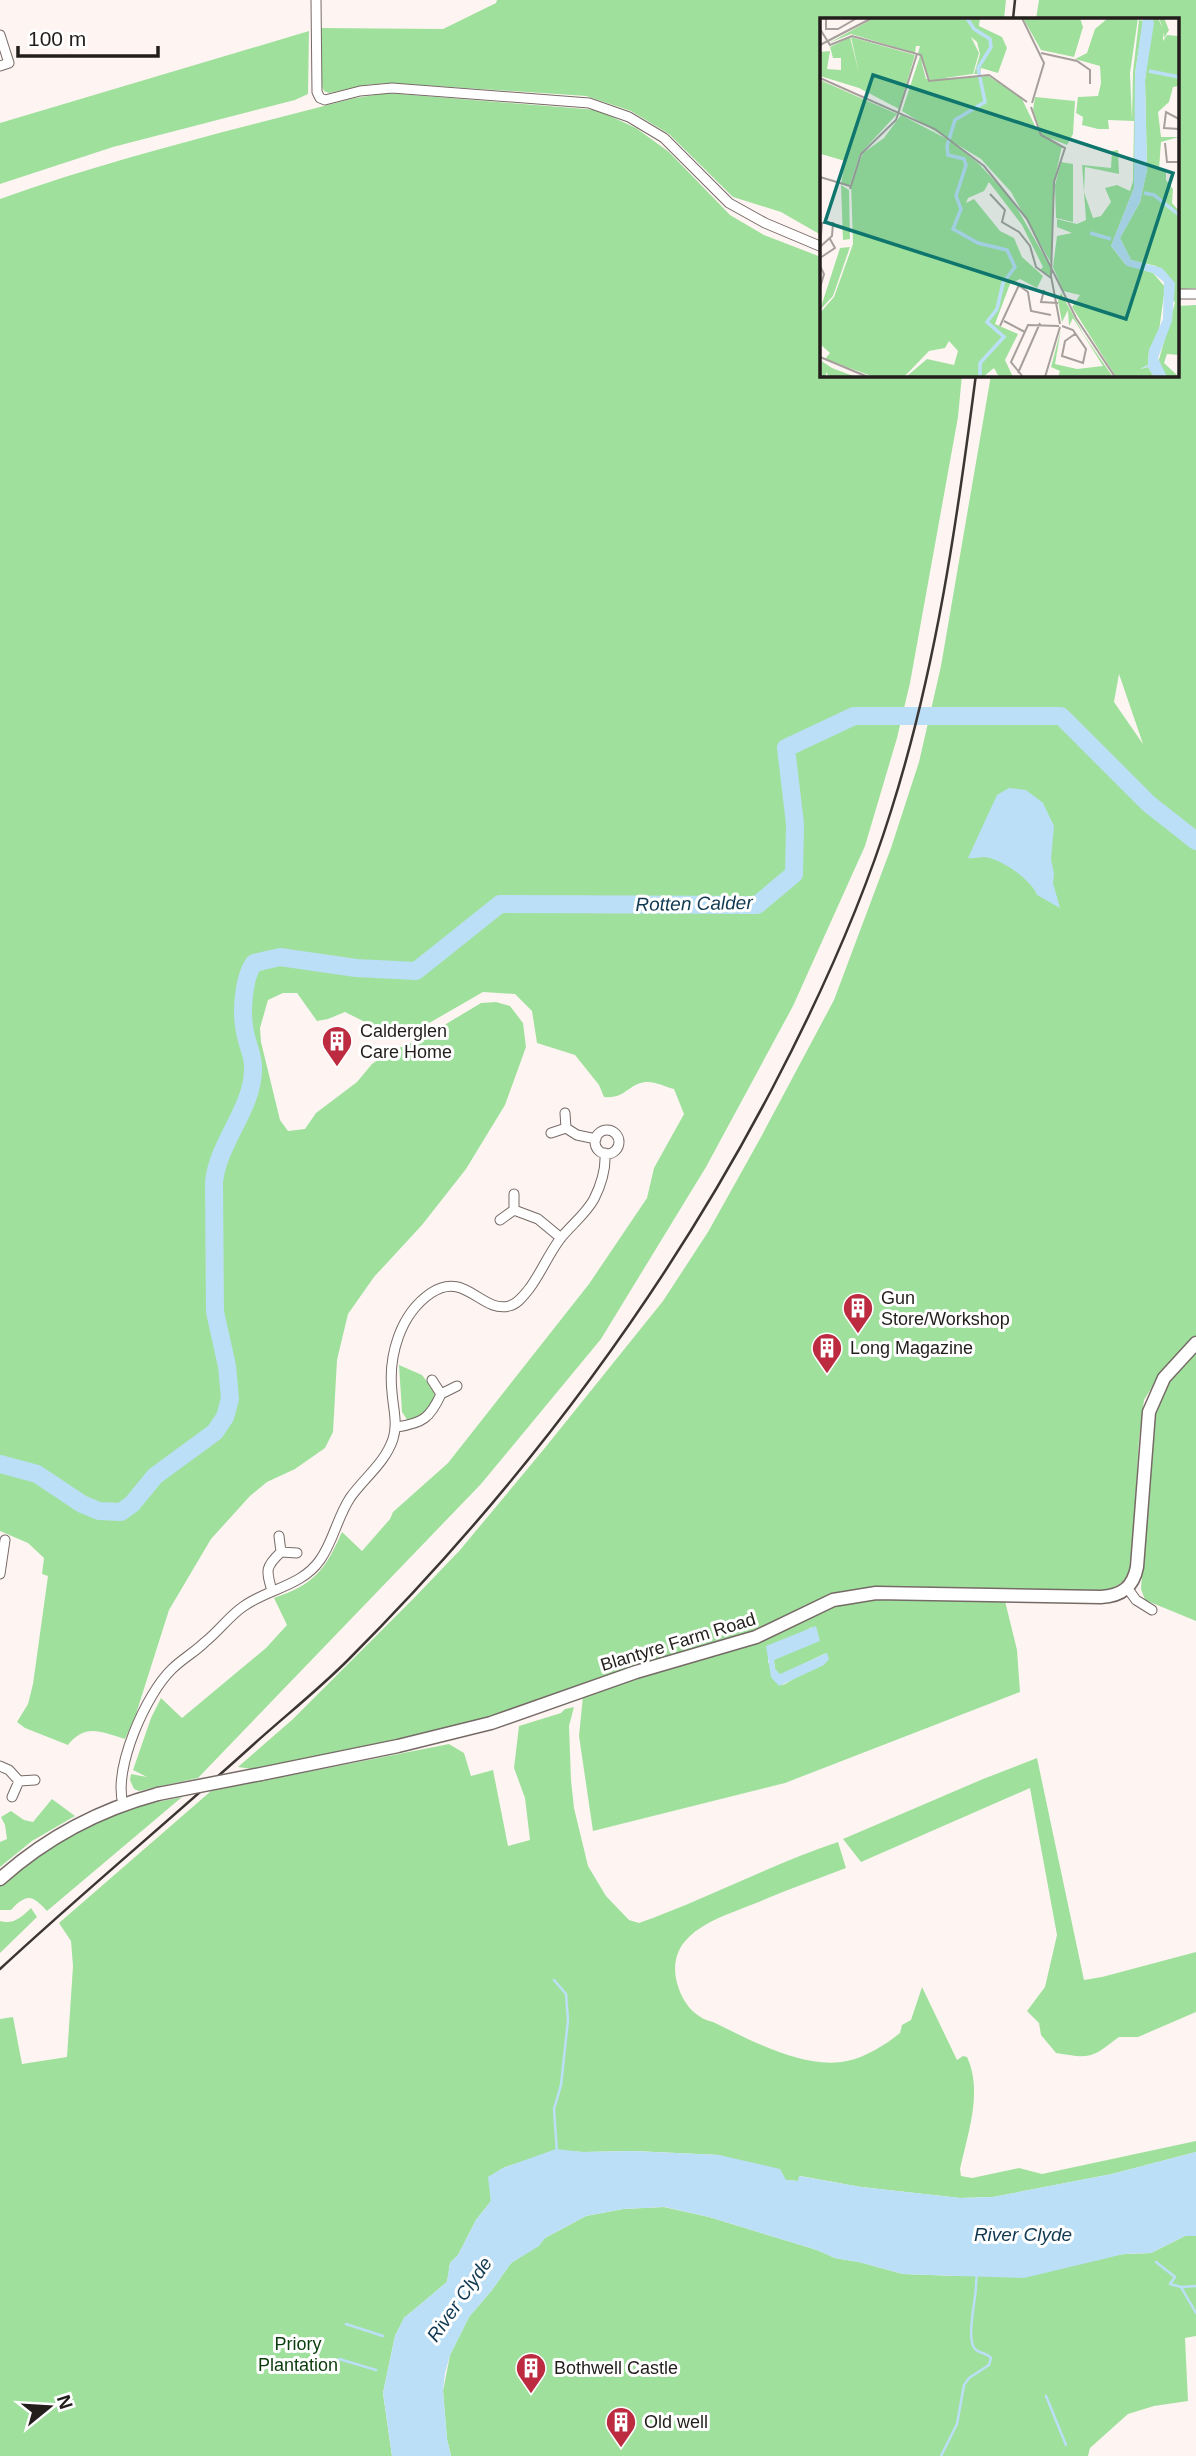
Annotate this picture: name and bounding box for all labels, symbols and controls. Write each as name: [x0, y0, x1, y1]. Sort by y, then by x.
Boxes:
scale bar: [18, 14, 158, 58]
inset map: [820, 18, 1178, 376]
text: 100 m: [28, 27, 86, 50]
water label: Rotten Calder: [635, 892, 753, 915]
place label: Calderglen Care Home: [360, 1021, 452, 1062]
building icon: Calderglen Care Home: [320, 1024, 354, 1068]
place label: Gun Store/Workshop: [881, 1288, 1010, 1329]
building icon: Gun Store/Workshop: [841, 1291, 875, 1335]
building icon: Long Magazine: [810, 1331, 844, 1375]
place label: Long Magazine: [850, 1338, 973, 1358]
street label: Blantyre Farm Road: [598, 1609, 758, 1675]
water label: River Clyde: [974, 2224, 1072, 2245]
water label: River Clyde: [423, 2253, 496, 2346]
park label: Priory Plantation: [258, 2334, 338, 2375]
building icon: Bothwell Castle: [514, 2351, 548, 2395]
place label: Bothwell Castle: [554, 2358, 678, 2378]
north arrow: [14, 2372, 84, 2442]
text: N: [53, 2392, 77, 2412]
building icon: Old well: [604, 2405, 638, 2449]
place label: Old well: [644, 2412, 708, 2432]

